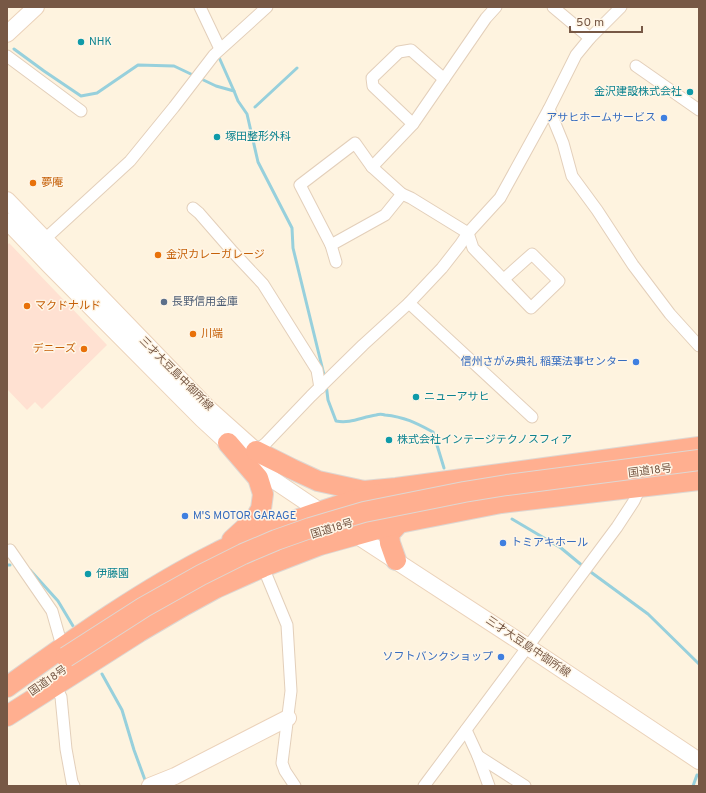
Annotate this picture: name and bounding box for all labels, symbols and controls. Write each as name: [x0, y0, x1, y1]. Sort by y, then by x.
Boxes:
scale bar: [570, 8, 642, 34]
text: 50 m: [576, 15, 604, 31]
place label: NHK: [89, 35, 112, 49]
marker: NHK: [76, 37, 86, 47]
place label: 金沢建設株式会社: [594, 85, 682, 99]
marker: 金沢建設株式会社: [685, 87, 695, 97]
place label: アサヒホームサービス: [546, 111, 656, 125]
marker: アサヒホームサービス: [659, 113, 669, 123]
place label: 塚田整形外科: [225, 130, 291, 144]
marker: 塚田整形外科: [212, 132, 222, 142]
place label: 夢庵: [41, 176, 63, 190]
marker: 夢庵: [28, 178, 38, 188]
place label: 金沢カレーガレージ: [166, 248, 265, 262]
marker: 金沢カレーガレージ: [153, 250, 163, 260]
place label: 長野信用金庫: [172, 295, 238, 309]
marker: 長野信用金庫: [159, 297, 169, 307]
place label: マクドナルド: [35, 299, 101, 313]
marker: マクドナルド: [22, 301, 32, 311]
place label: 川端: [201, 327, 223, 341]
marker: 川端: [188, 329, 198, 339]
street label: 三才大豆島中御所線: [136, 334, 216, 414]
place label: デニーズ: [33, 342, 76, 356]
marker: デニーズ: [79, 344, 89, 354]
place label: 信州さがみ典礼 稲葉法事センター: [460, 355, 628, 369]
marker: 信州さがみ典礼 稲葉法事センター: [631, 357, 641, 367]
place label: ニューアサヒ: [424, 390, 490, 404]
marker: ニューアサヒ: [411, 392, 421, 402]
place label: 株式会社インテージテクノスフィア: [397, 433, 572, 447]
marker: 株式会社インテージテクノスフィア: [384, 435, 394, 445]
street label: 国道18号: [627, 461, 673, 481]
place label: M'S MOTOR GARAGE: [193, 509, 296, 523]
marker: M'S MOTOR GARAGE: [180, 511, 190, 521]
street label: 国道18号: [309, 516, 355, 542]
place label: トミアキホール: [511, 536, 588, 550]
marker: トミアキホール: [498, 538, 508, 548]
place label: 伊藤園: [96, 567, 129, 581]
marker: 伊藤園: [83, 569, 93, 579]
street label: 三才大豆島中御所線: [483, 614, 573, 680]
place label: ソフトバンクショップ: [382, 650, 493, 664]
marker: ソフトバンクショップ: [496, 652, 506, 662]
street label: 国道18号: [26, 663, 70, 699]

